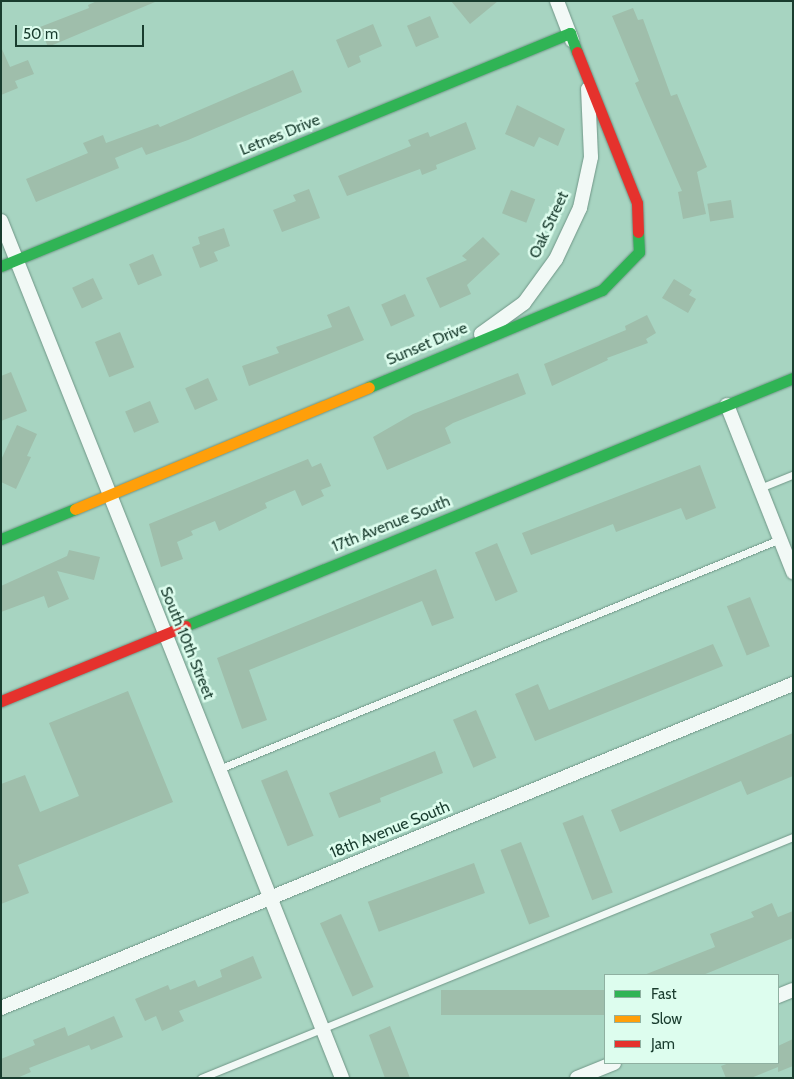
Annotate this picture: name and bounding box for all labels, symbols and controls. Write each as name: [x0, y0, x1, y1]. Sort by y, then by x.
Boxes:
scale bar: [18, 15, 146, 47]
text: 50 m: [23, 25, 58, 43]
street label: Letnes Drive: [237, 110, 323, 160]
street label: Oak Street: [525, 188, 573, 262]
street label: Sunset Drive: [384, 318, 470, 370]
street label: 17th Avenue South: [329, 492, 453, 556]
street label: South 10th Street: [156, 584, 218, 702]
street label: 18th Avenue South: [327, 797, 453, 863]
legend: [604, 974, 779, 1064]
text: Fast: [651, 985, 676, 1003]
text: Slow: [651, 1010, 682, 1028]
text: Jam: [651, 1035, 675, 1053]

